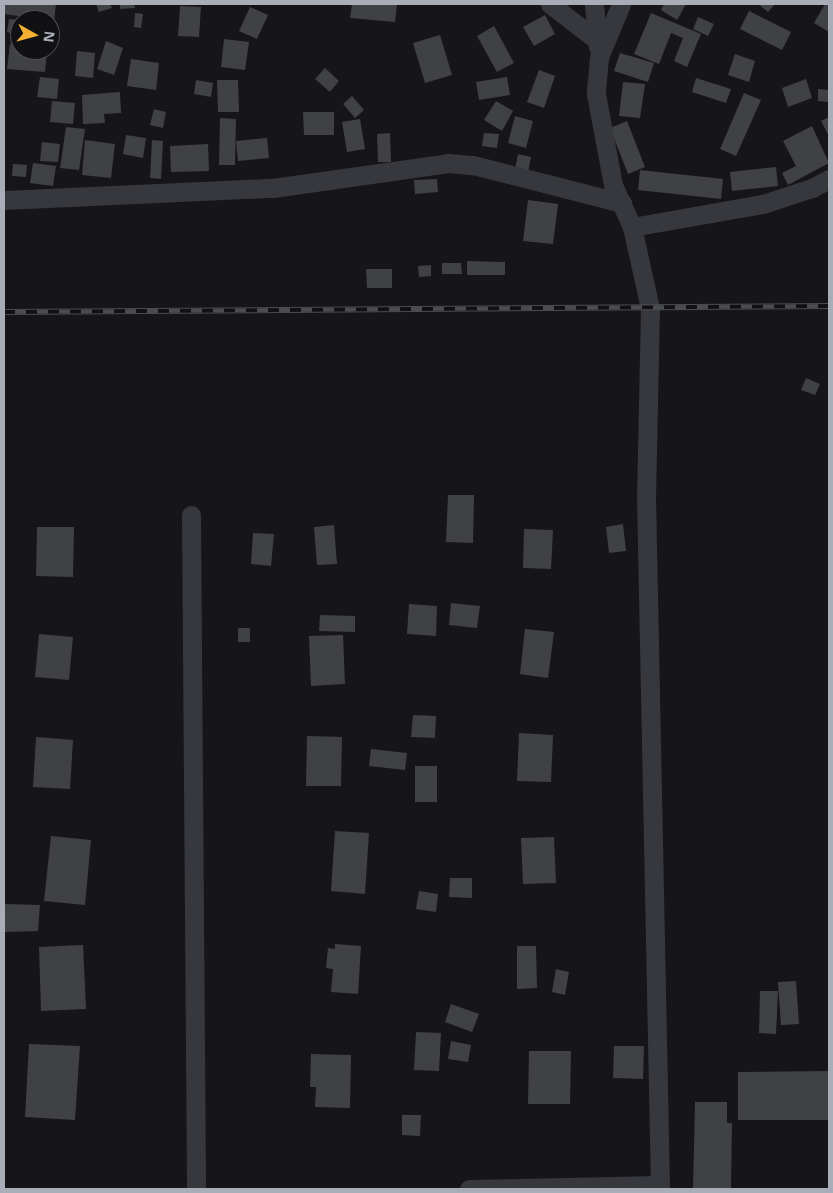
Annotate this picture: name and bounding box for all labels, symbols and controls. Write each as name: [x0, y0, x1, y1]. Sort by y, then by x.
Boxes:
north arrow: [10, 10, 60, 60]
text: N: [39, 30, 60, 44]

